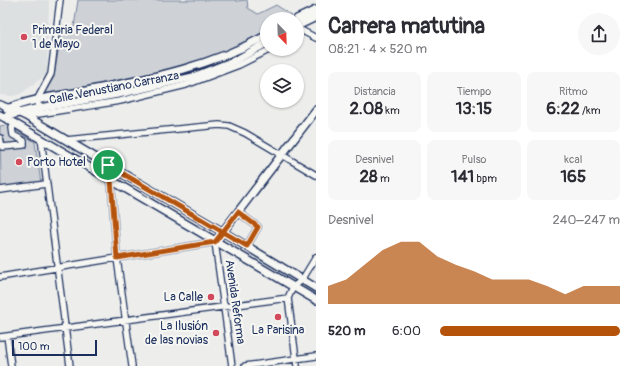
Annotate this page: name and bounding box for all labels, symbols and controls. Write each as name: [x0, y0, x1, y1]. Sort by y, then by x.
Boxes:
north arrow: [260, 12, 304, 56]
map controls: [260, 12, 304, 108]
text: Carrera matutina: [328, 12, 485, 40]
button: share: [578, 13, 620, 55]
place label: Primaria Federal 1 de Mayo: [32, 23, 113, 52]
marker: Primaria Federal 1 de Mayo: [19, 32, 29, 42]
text: 08:21 · 4 × 520 m: [328, 41, 427, 57]
button: layers: [260, 64, 304, 108]
street label: Calle Venustiano Carranza: [48, 68, 181, 108]
text: Distancia: [354, 85, 396, 98]
text: Tiempo: [457, 85, 491, 98]
text: Ritmo: [559, 85, 588, 98]
text: 2.08: [350, 98, 383, 119]
text: 13:15: [456, 98, 492, 119]
text: 6:22: [546, 98, 580, 119]
text: km: [383, 104, 400, 117]
text: /km: [580, 104, 600, 117]
pin: [91, 148, 125, 182]
text: Desnivel: [355, 153, 394, 166]
text: Pulso: [461, 153, 487, 166]
text: kcal: [564, 153, 582, 166]
icon: arrive: [97, 154, 119, 176]
place label: Porto Hotel: [27, 155, 86, 170]
marker: Porto Hotel: [14, 157, 24, 167]
text: 28: [360, 166, 378, 187]
text: 141: [451, 166, 474, 187]
text: 165: [560, 166, 586, 187]
text: m: [378, 172, 390, 185]
text: bpm: [474, 172, 497, 185]
text: Desnivel: [328, 212, 374, 228]
text: 240–247 m: [553, 212, 620, 228]
street label: Avenida Reforma: [222, 259, 248, 346]
place label: La Calle: [163, 290, 203, 305]
marker: La Calle: [206, 292, 216, 302]
marker: La Parisina: [273, 312, 283, 322]
place label: La Ilusión de las novias: [145, 319, 209, 348]
place label: La Parisina: [252, 323, 305, 338]
text: 520 m: [328, 323, 366, 339]
text: 6:00: [392, 323, 421, 339]
marker: La Ilusión de las novias: [211, 328, 221, 338]
scale bar: [12, 338, 97, 357]
text: 100 m: [18, 340, 49, 353]

